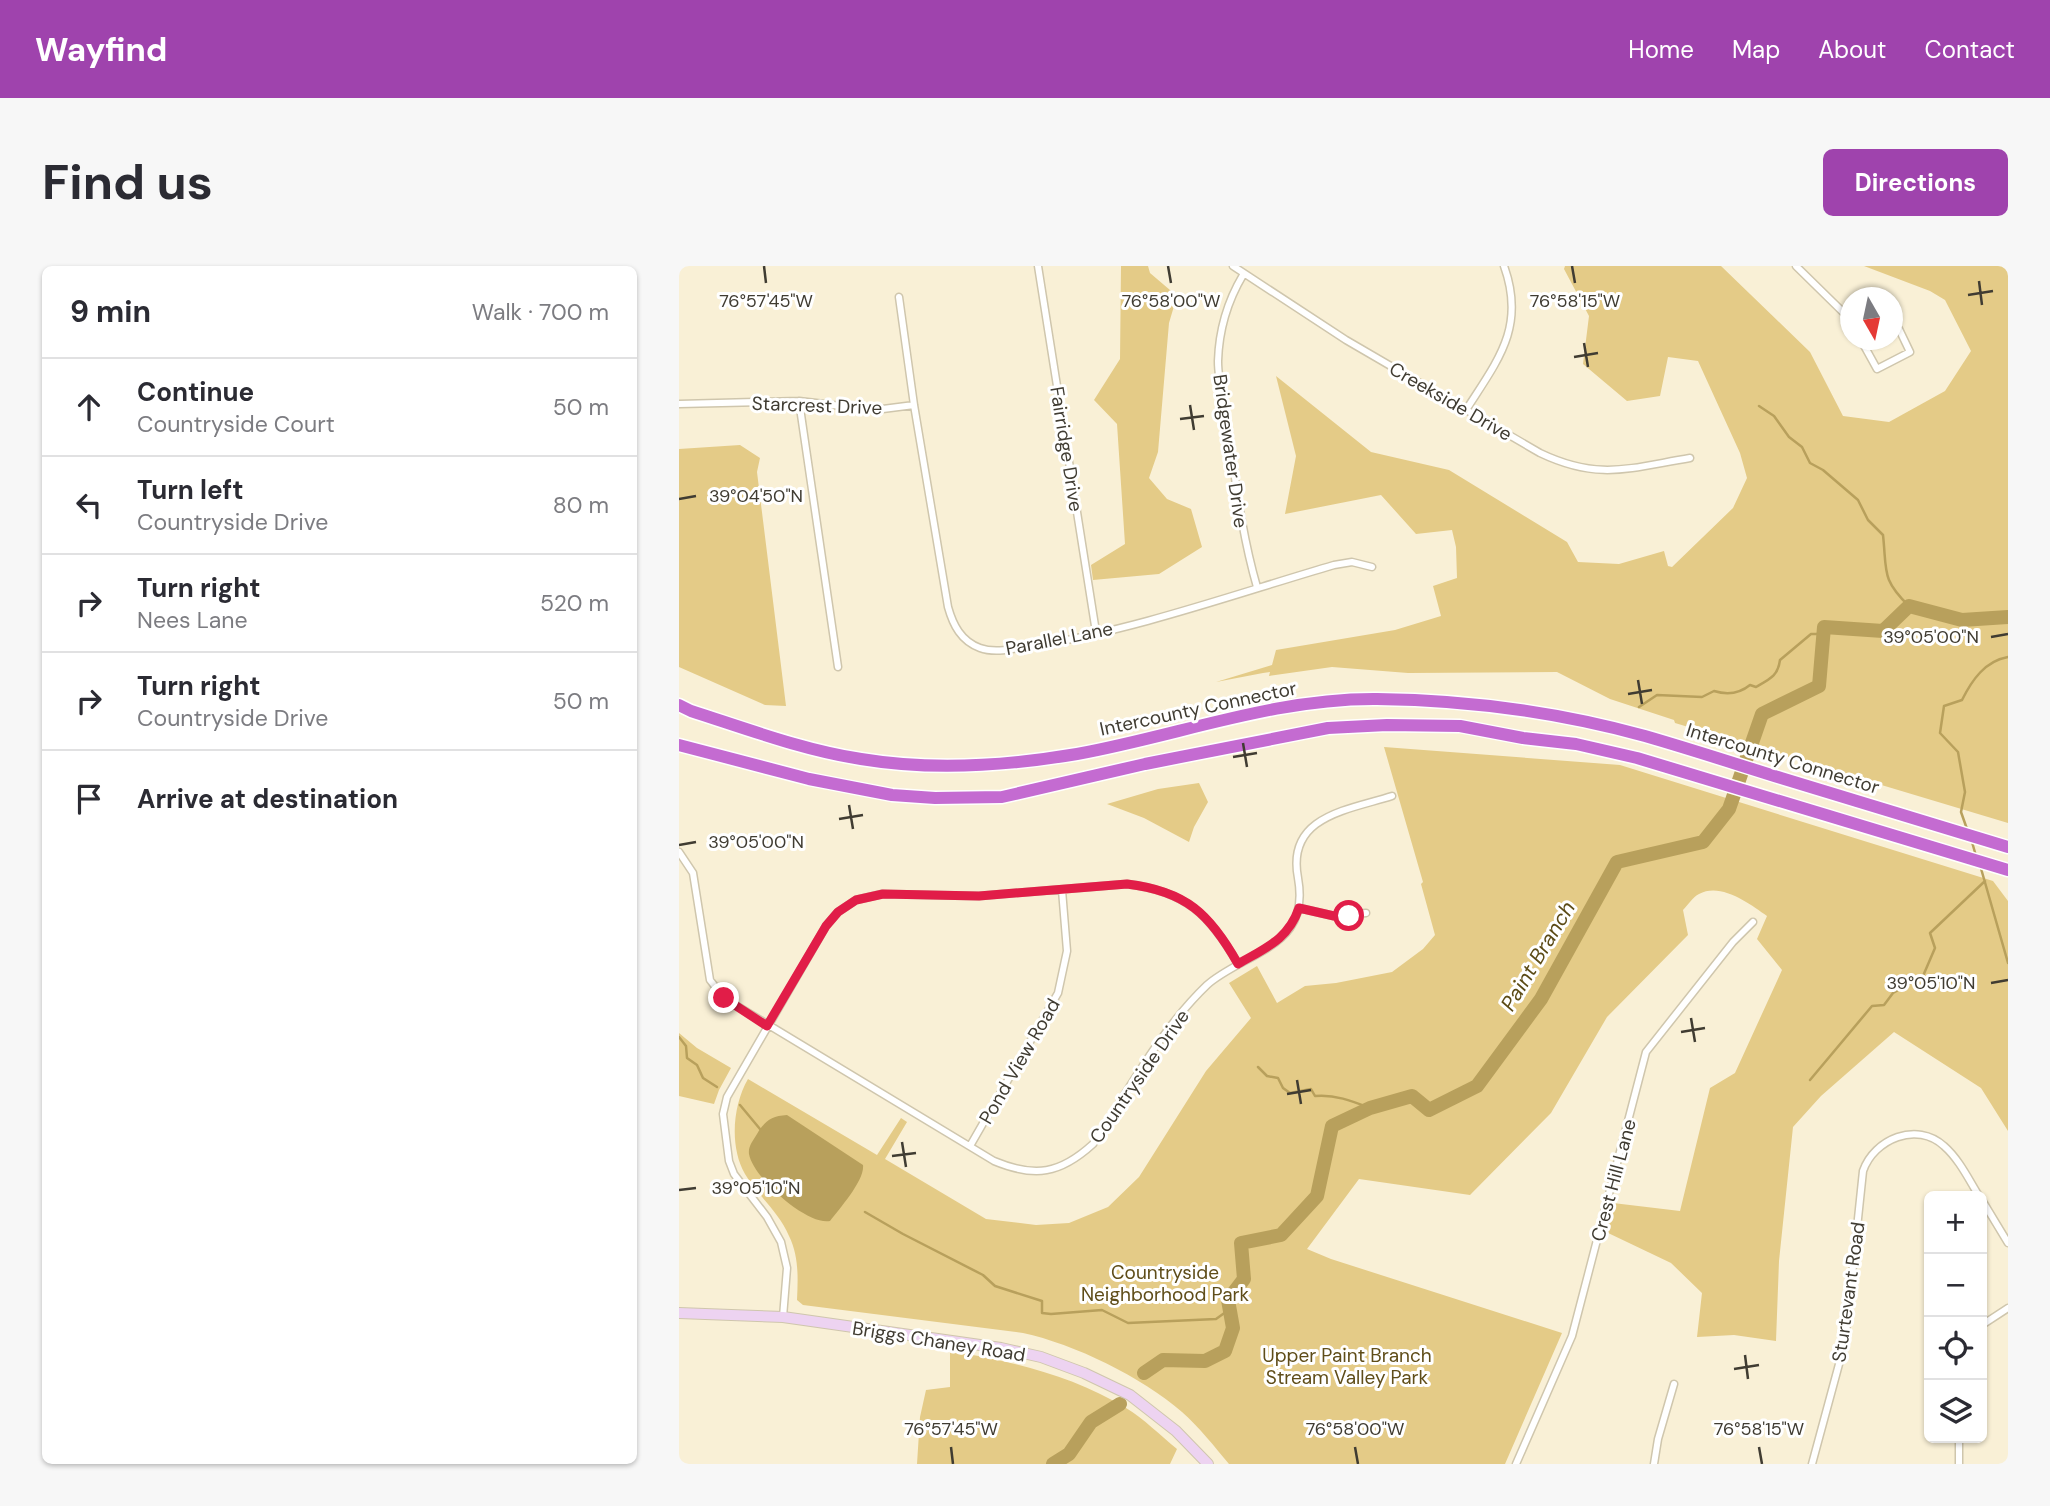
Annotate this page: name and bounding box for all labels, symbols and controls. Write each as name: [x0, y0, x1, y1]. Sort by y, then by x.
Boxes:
text: Wayfind: [35, 28, 167, 71]
text: Home: [1628, 34, 1694, 65]
text: Map: [1732, 34, 1780, 65]
text: About: [1818, 34, 1887, 65]
text: Contact: [1925, 34, 2015, 65]
button: Directions: [1823, 149, 2008, 216]
text: Find us: [42, 150, 213, 214]
north arrow: [1840, 287, 1903, 350]
text: 76°57'45"W: [719, 289, 813, 313]
text: 76°58'00"W: [1122, 289, 1220, 313]
text: 76°58'15"W: [1530, 289, 1620, 313]
text: 9 min: [70, 292, 151, 331]
text: Walk · 700 m: [472, 297, 609, 327]
street label: Creekside Drive: [1385, 356, 1517, 447]
street label: Bridgewater Drive: [1207, 373, 1254, 529]
text: Continue: [137, 375, 254, 409]
street label: Fairridge Drive: [1044, 385, 1089, 513]
icon: ahead: [70, 388, 108, 426]
street label: Starcrest Drive: [751, 391, 883, 420]
text: 50 m: [553, 392, 609, 422]
text: Countryside Court: [137, 409, 335, 439]
text: Turn left: [137, 473, 244, 507]
text: 39°04'50"N: [709, 484, 803, 508]
icon: left: [70, 486, 108, 524]
text: 80 m: [553, 490, 609, 520]
text: Countryside Drive: [137, 507, 328, 537]
text: Turn right: [137, 571, 261, 605]
icon: right: [70, 584, 108, 622]
text: 520 m: [540, 588, 609, 618]
text: Nees Lane: [137, 605, 248, 635]
street label: Parallel Lane: [1003, 616, 1115, 661]
text: 39°05'00"N: [1883, 625, 1979, 649]
text: Turn right: [137, 669, 261, 703]
street label: Intercounty Connector: [1097, 675, 1299, 742]
icon: right: [70, 682, 108, 720]
text: 50 m: [553, 686, 609, 716]
text: Countryside Drive: [137, 703, 328, 733]
street label: Intercounty Connector: [1683, 717, 1882, 800]
icon: arrive: [70, 780, 108, 818]
text: Arrive at destination: [137, 782, 398, 816]
text: 39°05'00"N: [708, 830, 804, 854]
water label: Paint Branch: [1494, 896, 1582, 1016]
route start: [1333, 900, 1364, 931]
text: 39°05'10"N: [1886, 971, 1976, 995]
route end: [708, 982, 739, 1013]
street label: Pond View Road: [973, 994, 1066, 1129]
street label: Countryside Drive: [1084, 1004, 1195, 1148]
street label: Crest Hill Lane: [1585, 1116, 1642, 1244]
text: 39°05'10"N: [711, 1176, 801, 1200]
map controls: [1924, 1191, 1987, 1443]
button: +: [1924, 1191, 1987, 1254]
street label: Sturtevant Road: [1826, 1220, 1871, 1364]
button: −: [1924, 1254, 1987, 1317]
park label: Countryside Neighborhood Park: [1081, 1260, 1249, 1307]
street label: Briggs Chaney Road: [851, 1315, 1027, 1368]
button: locate: [1924, 1317, 1987, 1380]
park label: Upper Paint Branch Stream Valley Park: [1262, 1343, 1432, 1390]
button: layers: [1924, 1380, 1987, 1443]
text: 76°57'45"W: [904, 1417, 998, 1441]
text: 76°58'00"W: [1306, 1417, 1404, 1441]
text: 76°58'15"W: [1714, 1417, 1804, 1441]

